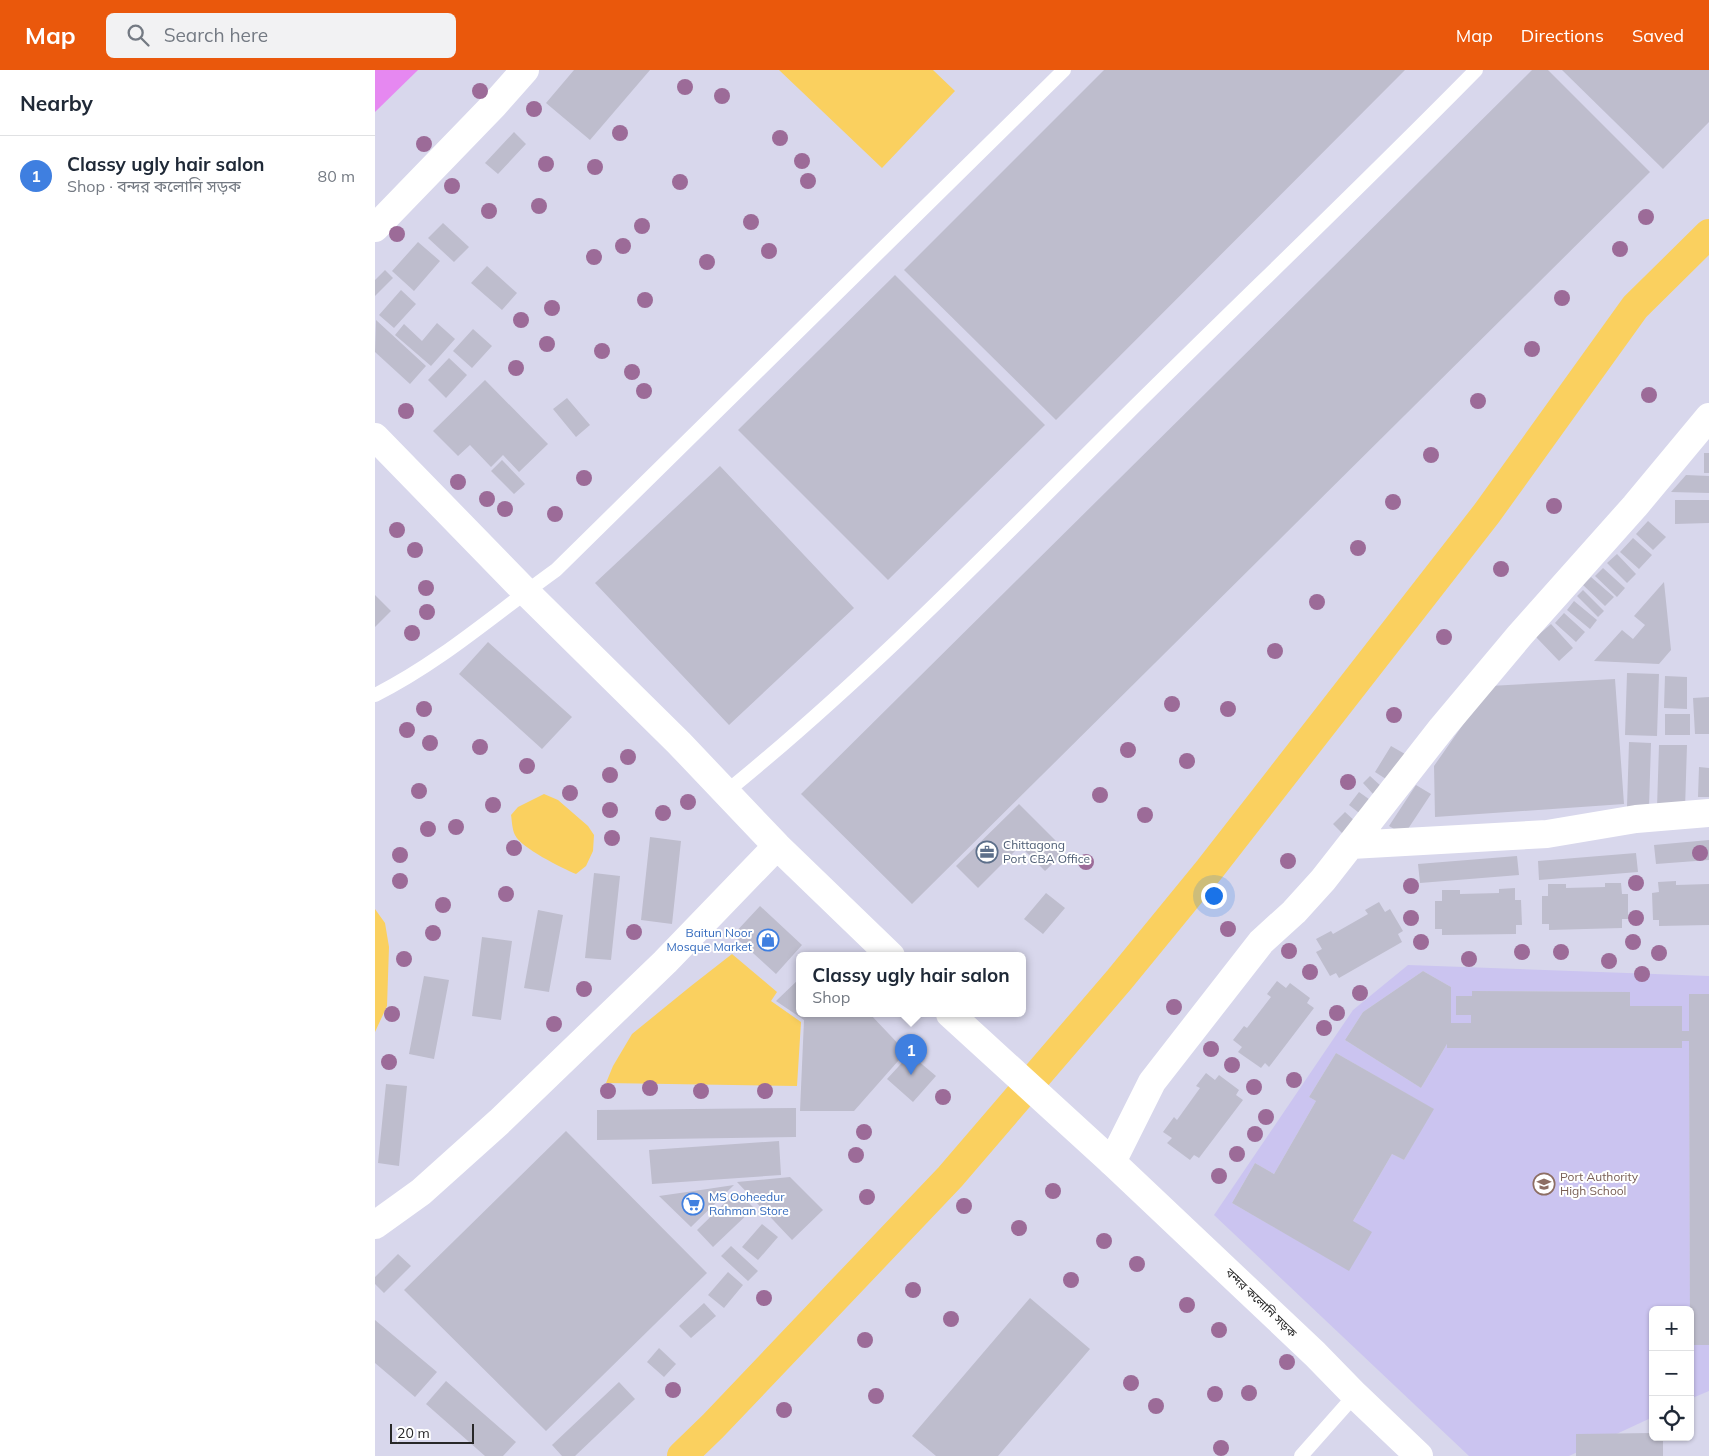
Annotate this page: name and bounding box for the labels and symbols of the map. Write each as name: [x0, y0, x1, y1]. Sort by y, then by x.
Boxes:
place label: Chittagong Port CBA Office: [1003, 837, 1090, 866]
office icon: Chittagong Port CBA Office: [975, 840, 999, 864]
your location: [1201, 883, 1227, 909]
place label: Baitun Noor Mosque Market: [667, 925, 753, 954]
shop icon: Baitun Noor Mosque Market: [756, 928, 780, 952]
pin: 1: [895, 1034, 927, 1075]
place label: Port Authority High School: [1560, 1169, 1639, 1198]
school or university icon: Port Authority High School: [1532, 1172, 1556, 1196]
place label: MS Ooheedur Rahman Store: [709, 1189, 789, 1218]
supermarket icon: MS Ooheedur Rahman Store: [681, 1192, 705, 1216]
street label: বন্দর কলোনি সড়ক: [1222, 1264, 1300, 1341]
scale bar: [390, 1421, 474, 1444]

